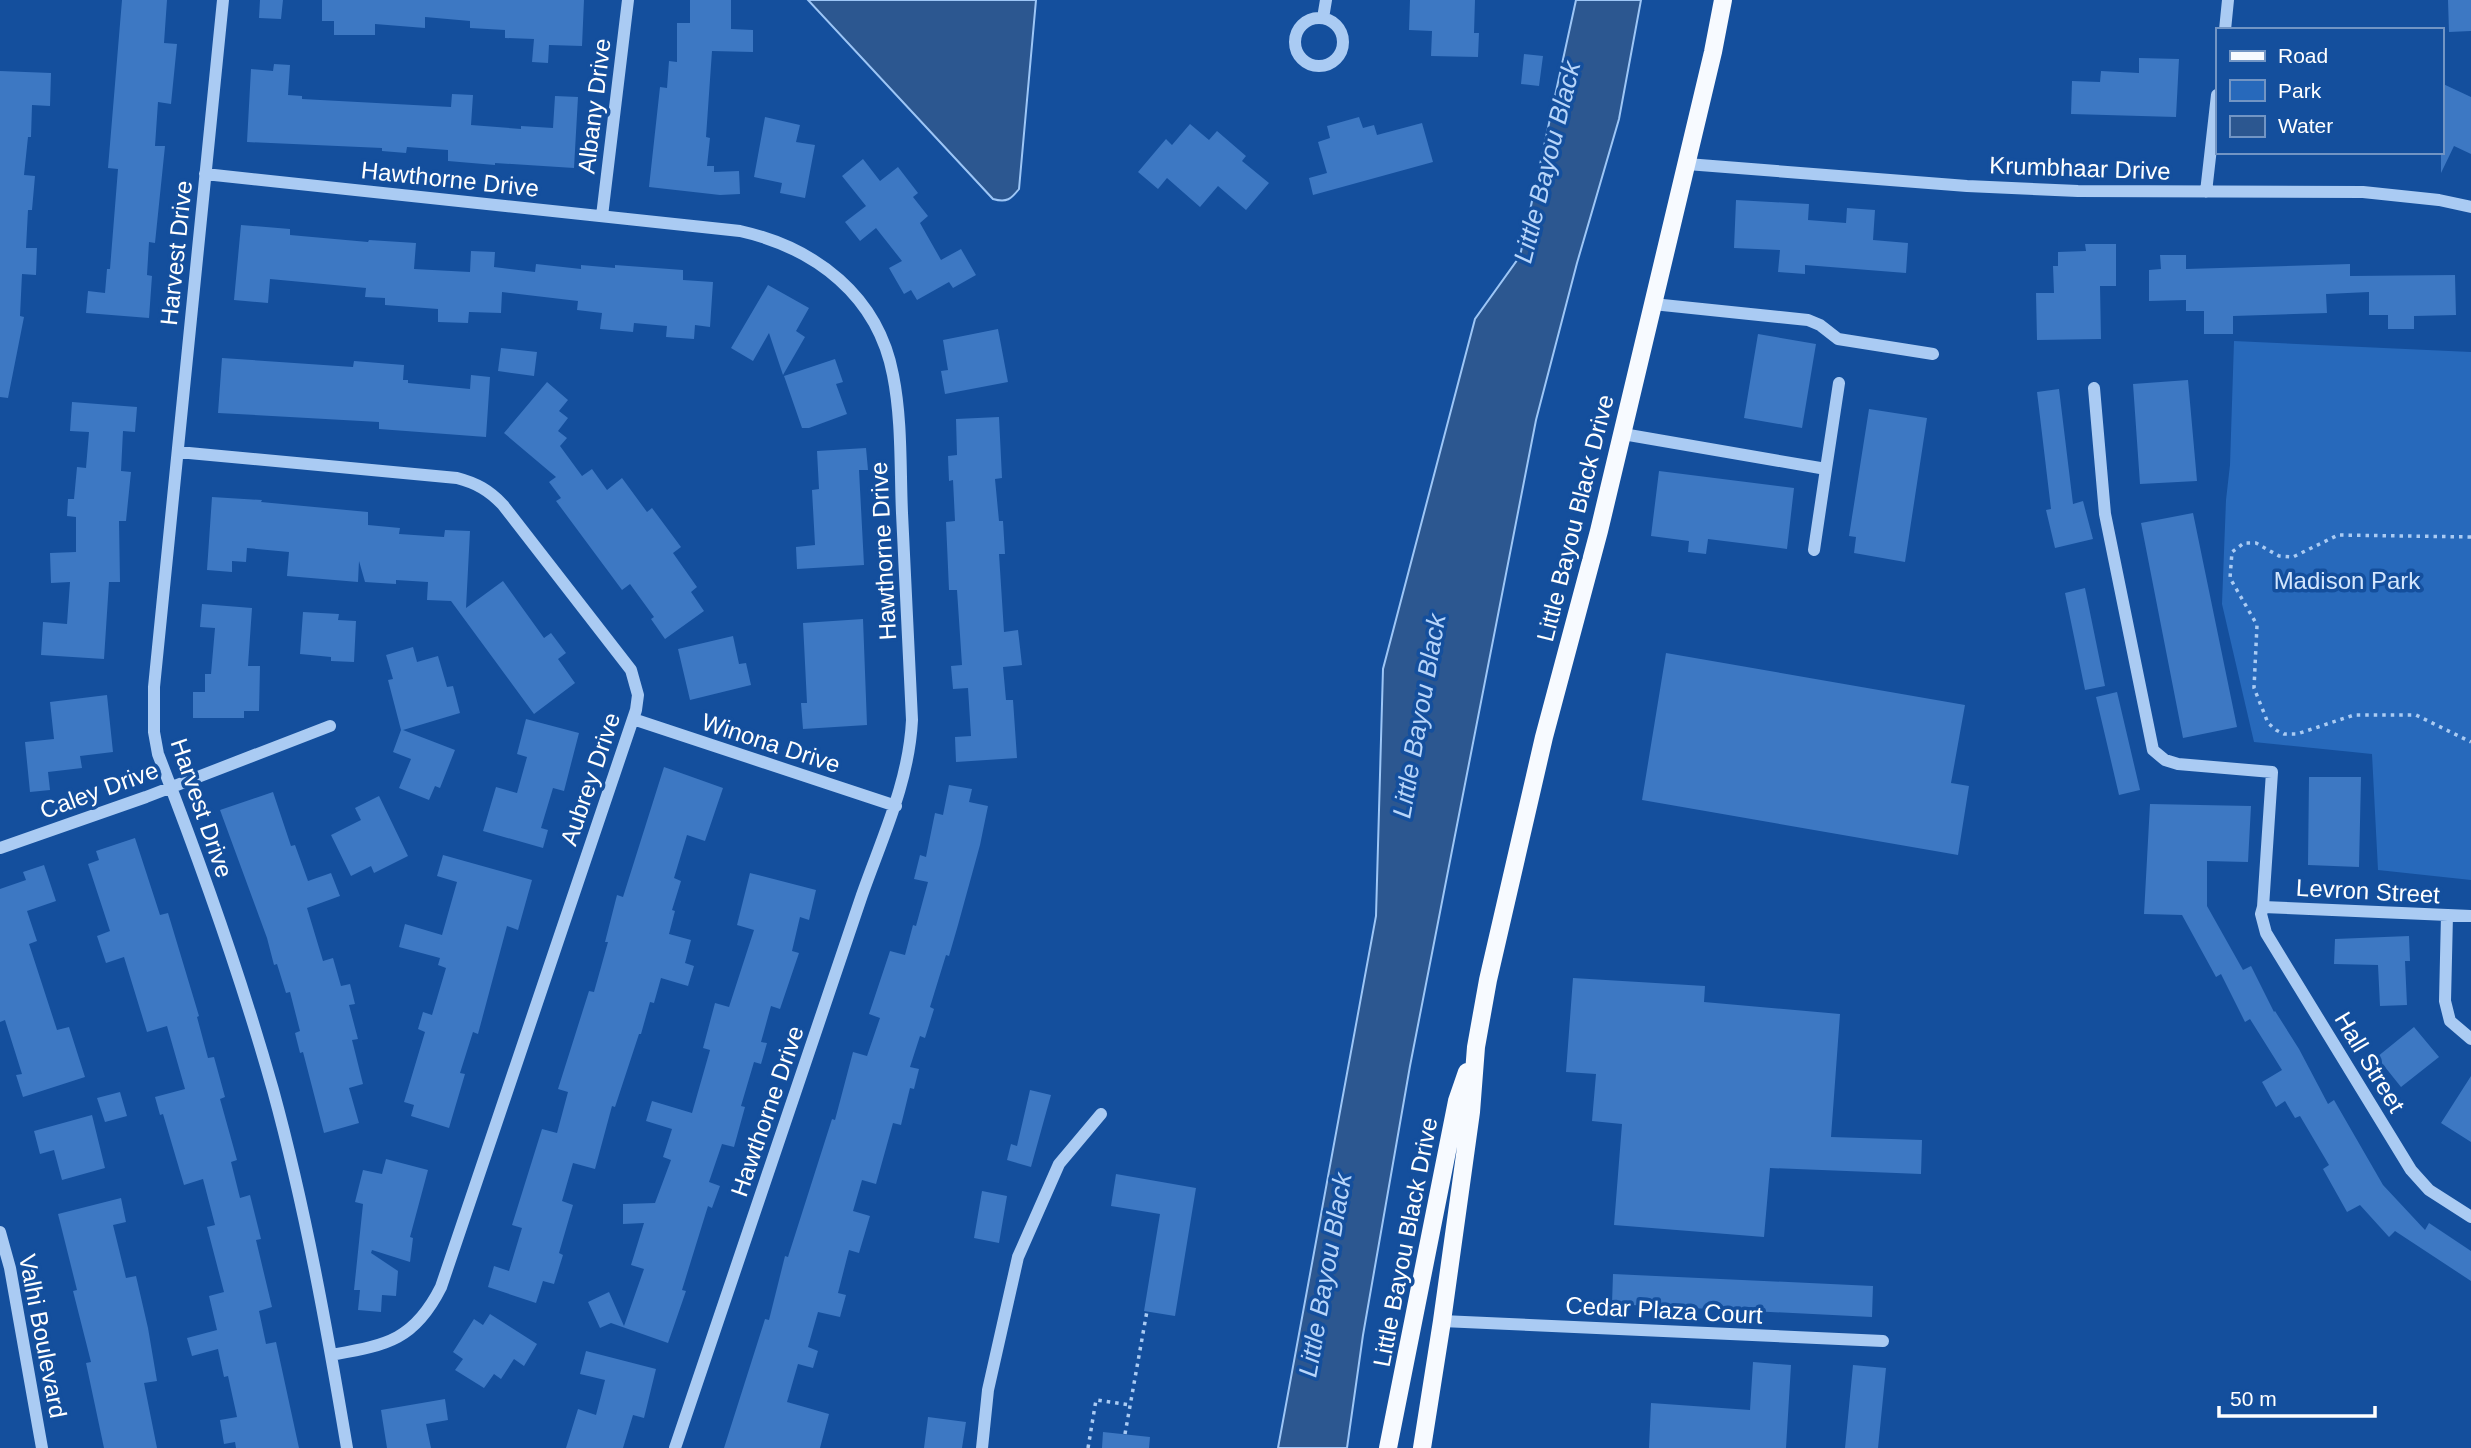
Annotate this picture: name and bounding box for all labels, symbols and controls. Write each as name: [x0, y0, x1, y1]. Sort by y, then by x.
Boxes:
legend: [2216, 28, 2443, 154]
street label: Albany Drive: [572, 37, 616, 175]
text: Road: [2278, 44, 2328, 67]
water label: Little Bayou Black: [1507, 56, 1587, 266]
text: Park: [2278, 79, 2322, 102]
text: Water: [2278, 114, 2333, 137]
street label: Krumbhaar Drive: [1989, 151, 2171, 185]
street label: Hawthorne Drive: [360, 156, 540, 202]
street label: Harvest Drive: [155, 179, 197, 327]
street label: Little Bayou Black Drive: [1531, 392, 1619, 644]
street label: Hawthorne Drive: [865, 461, 901, 641]
park label: Madison Park: [2274, 567, 2421, 594]
water label: Little Bayou Black: [1386, 610, 1452, 820]
street label: Winona Drive: [698, 708, 844, 778]
street label: Aubrey Drive: [555, 709, 625, 849]
street label: Harvest Drive: [166, 735, 238, 881]
street label: Caley Drive: [36, 756, 162, 824]
street label: Levron Street: [2295, 874, 2441, 908]
street label: Hall Street: [2330, 1007, 2411, 1117]
street label: Hawthorne Drive: [725, 1022, 809, 1200]
street label: Little Bayou Black Drive: [1368, 1115, 1442, 1369]
water label: Little Bayou Black: [1292, 1169, 1358, 1379]
street label: Valhi Boulevard: [14, 1252, 72, 1420]
street label: Cedar Plaza Court: [1565, 1291, 1764, 1329]
scale bar: [2219, 1374, 2375, 1418]
text: 50 m: [2230, 1387, 2277, 1410]

